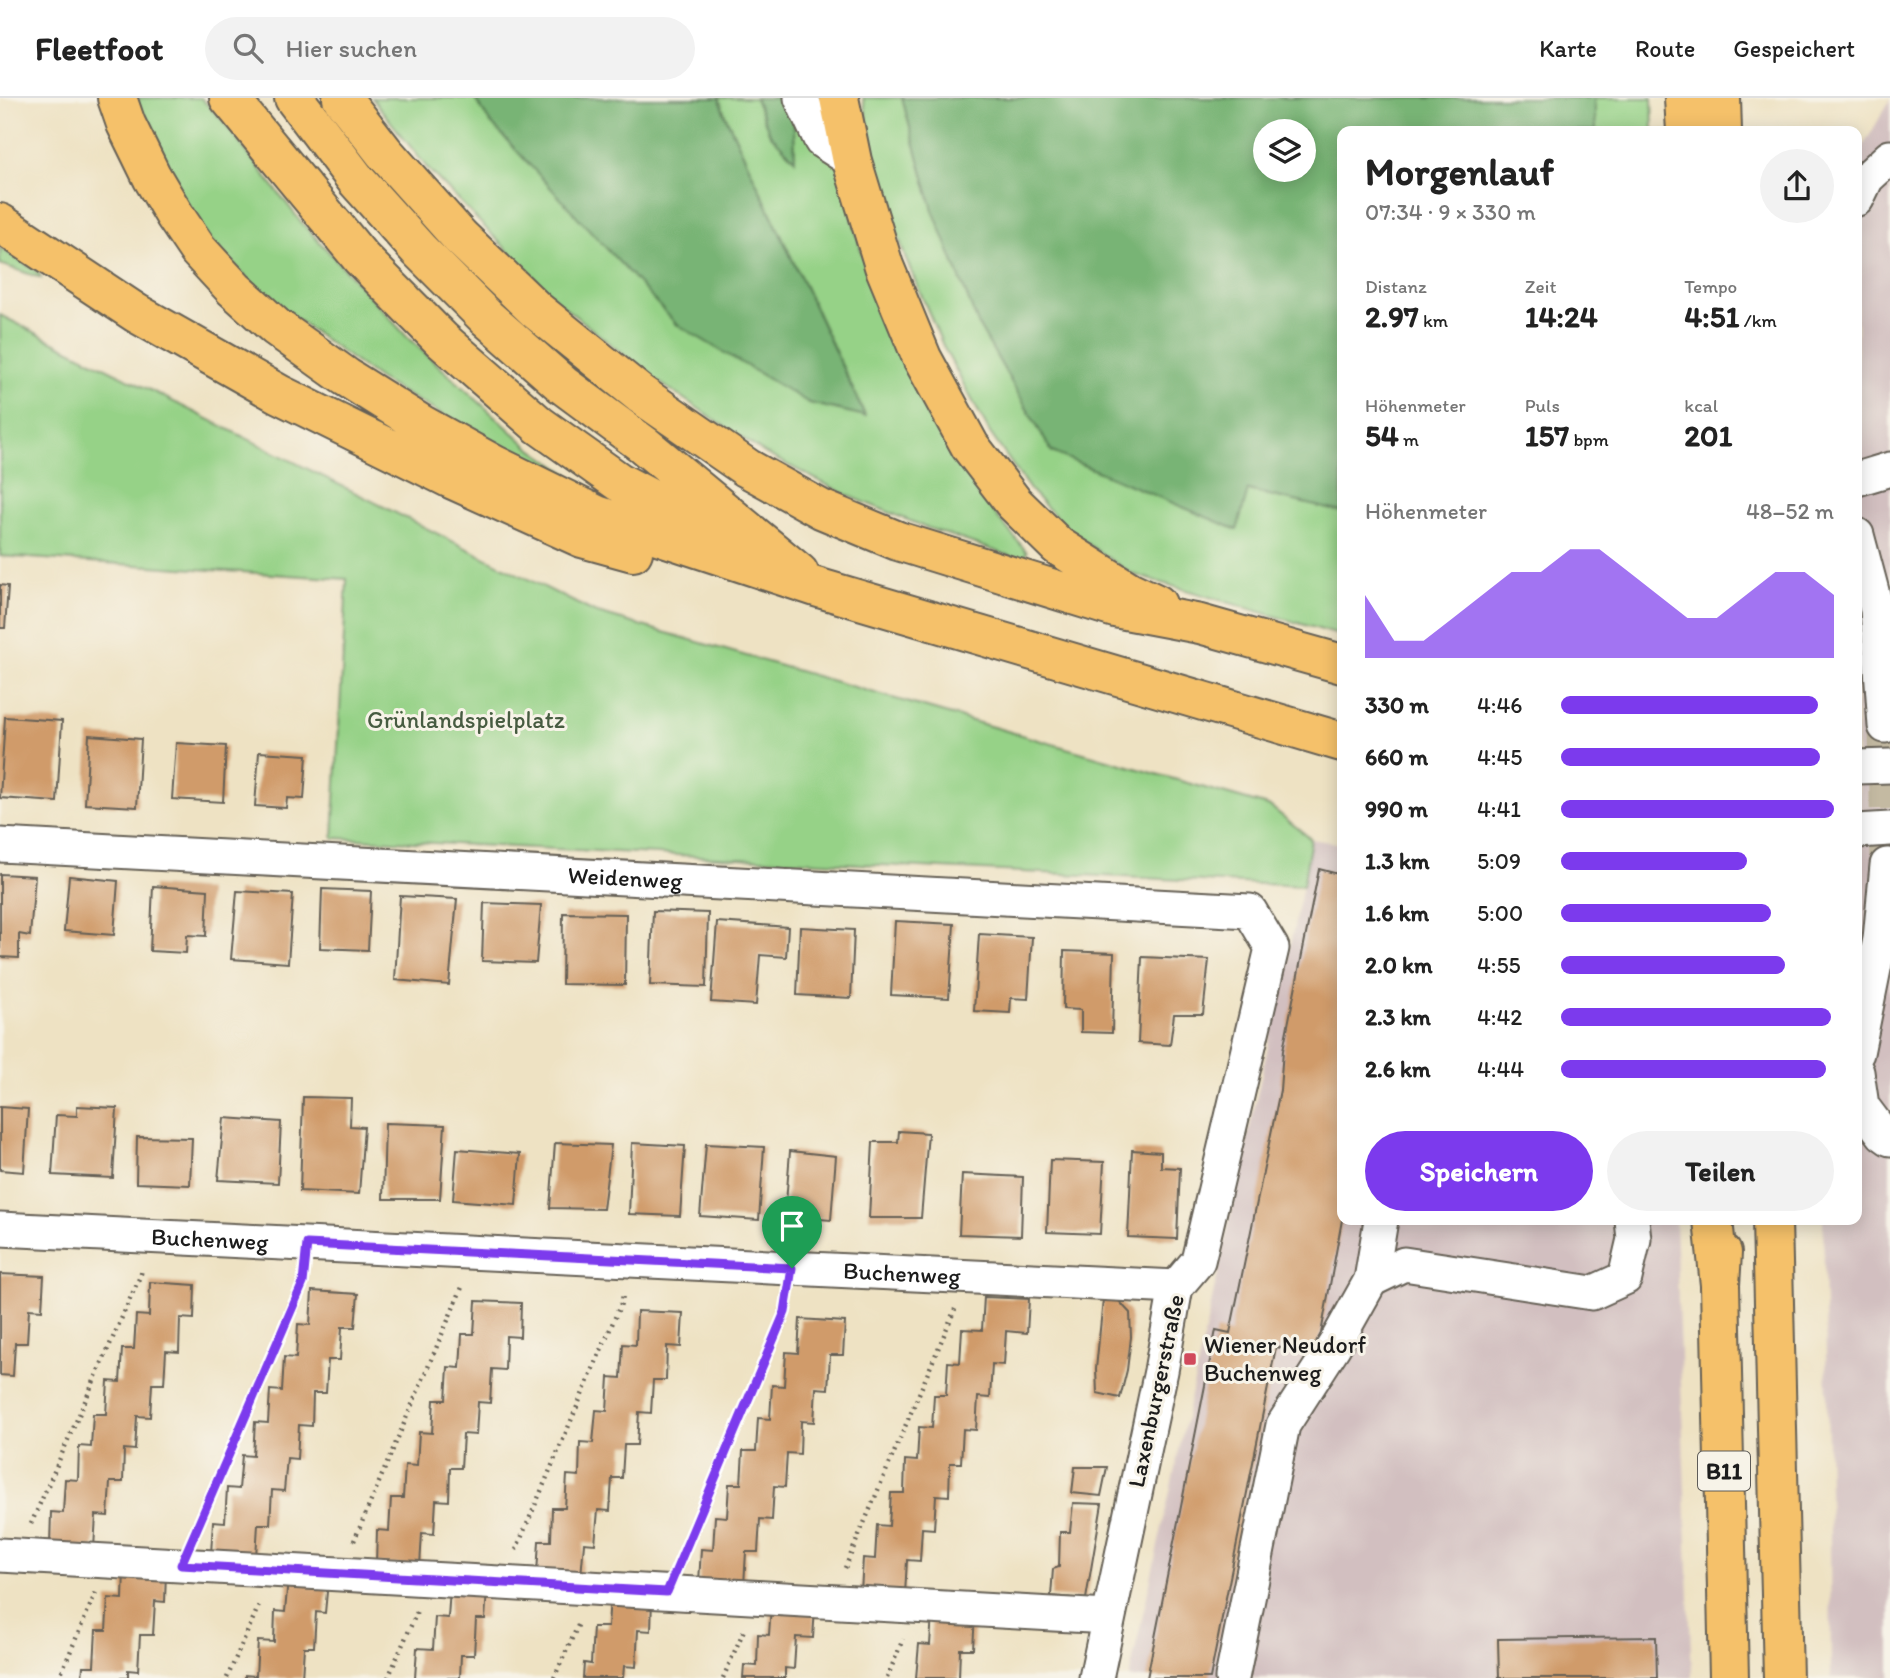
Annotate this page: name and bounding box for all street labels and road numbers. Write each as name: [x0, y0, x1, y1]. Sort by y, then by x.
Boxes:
street label: Weidenweg: [567, 860, 684, 895]
street label: Buchenweg: [150, 1221, 270, 1256]
street label: Buchenweg: [843, 1256, 962, 1290]
street label: Laxenburgerstraße: [1121, 1292, 1190, 1490]
road number: B11: [1698, 1452, 1750, 1490]

